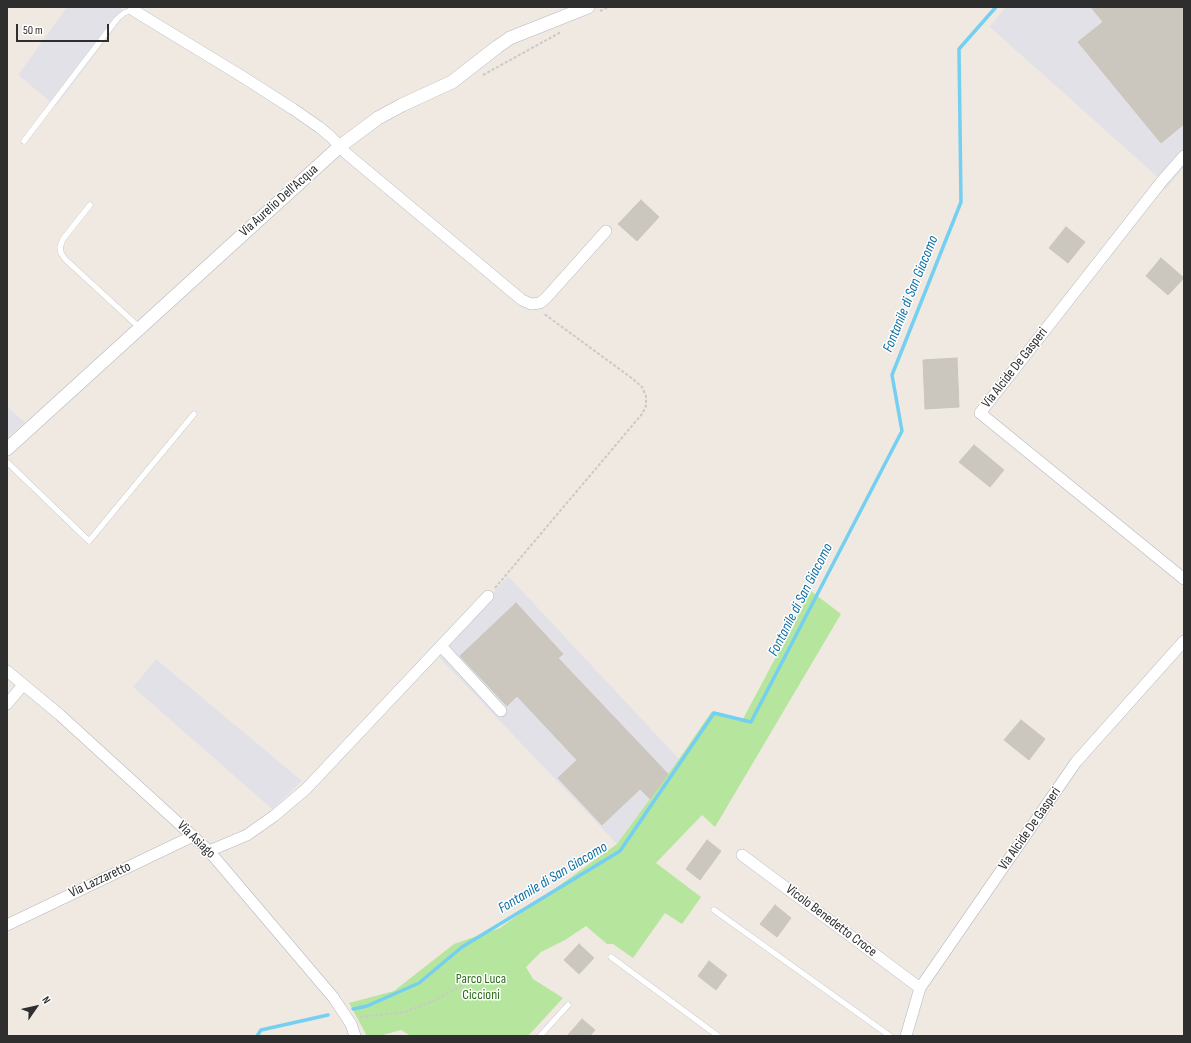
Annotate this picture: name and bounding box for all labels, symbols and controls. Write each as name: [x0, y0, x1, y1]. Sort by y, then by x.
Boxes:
scale bar: [18, 16, 111, 42]
text: 50 m: [23, 23, 43, 38]
street label: Via Aurelio Dell'Acqua: [236, 161, 322, 241]
water label: Fontanile di San Giacomo: [879, 233, 943, 355]
street label: Via Alcide De Gasperi: [978, 324, 1052, 412]
water label: Fontanile di San Giacomo: [765, 541, 837, 659]
street label: Via Alcide De Gasperi: [995, 784, 1065, 874]
street label: Via Asiago: [173, 818, 219, 862]
water label: Fontanile di San Giacomo: [495, 838, 611, 918]
street label: Via Lazzaretto: [66, 858, 134, 902]
street label: Vicolo Benedetto Croce: [782, 881, 880, 961]
park label: Parco Luca Ciccioni: [456, 971, 506, 1004]
north arrow: [16, 987, 56, 1027]
text: N: [39, 994, 53, 1006]

